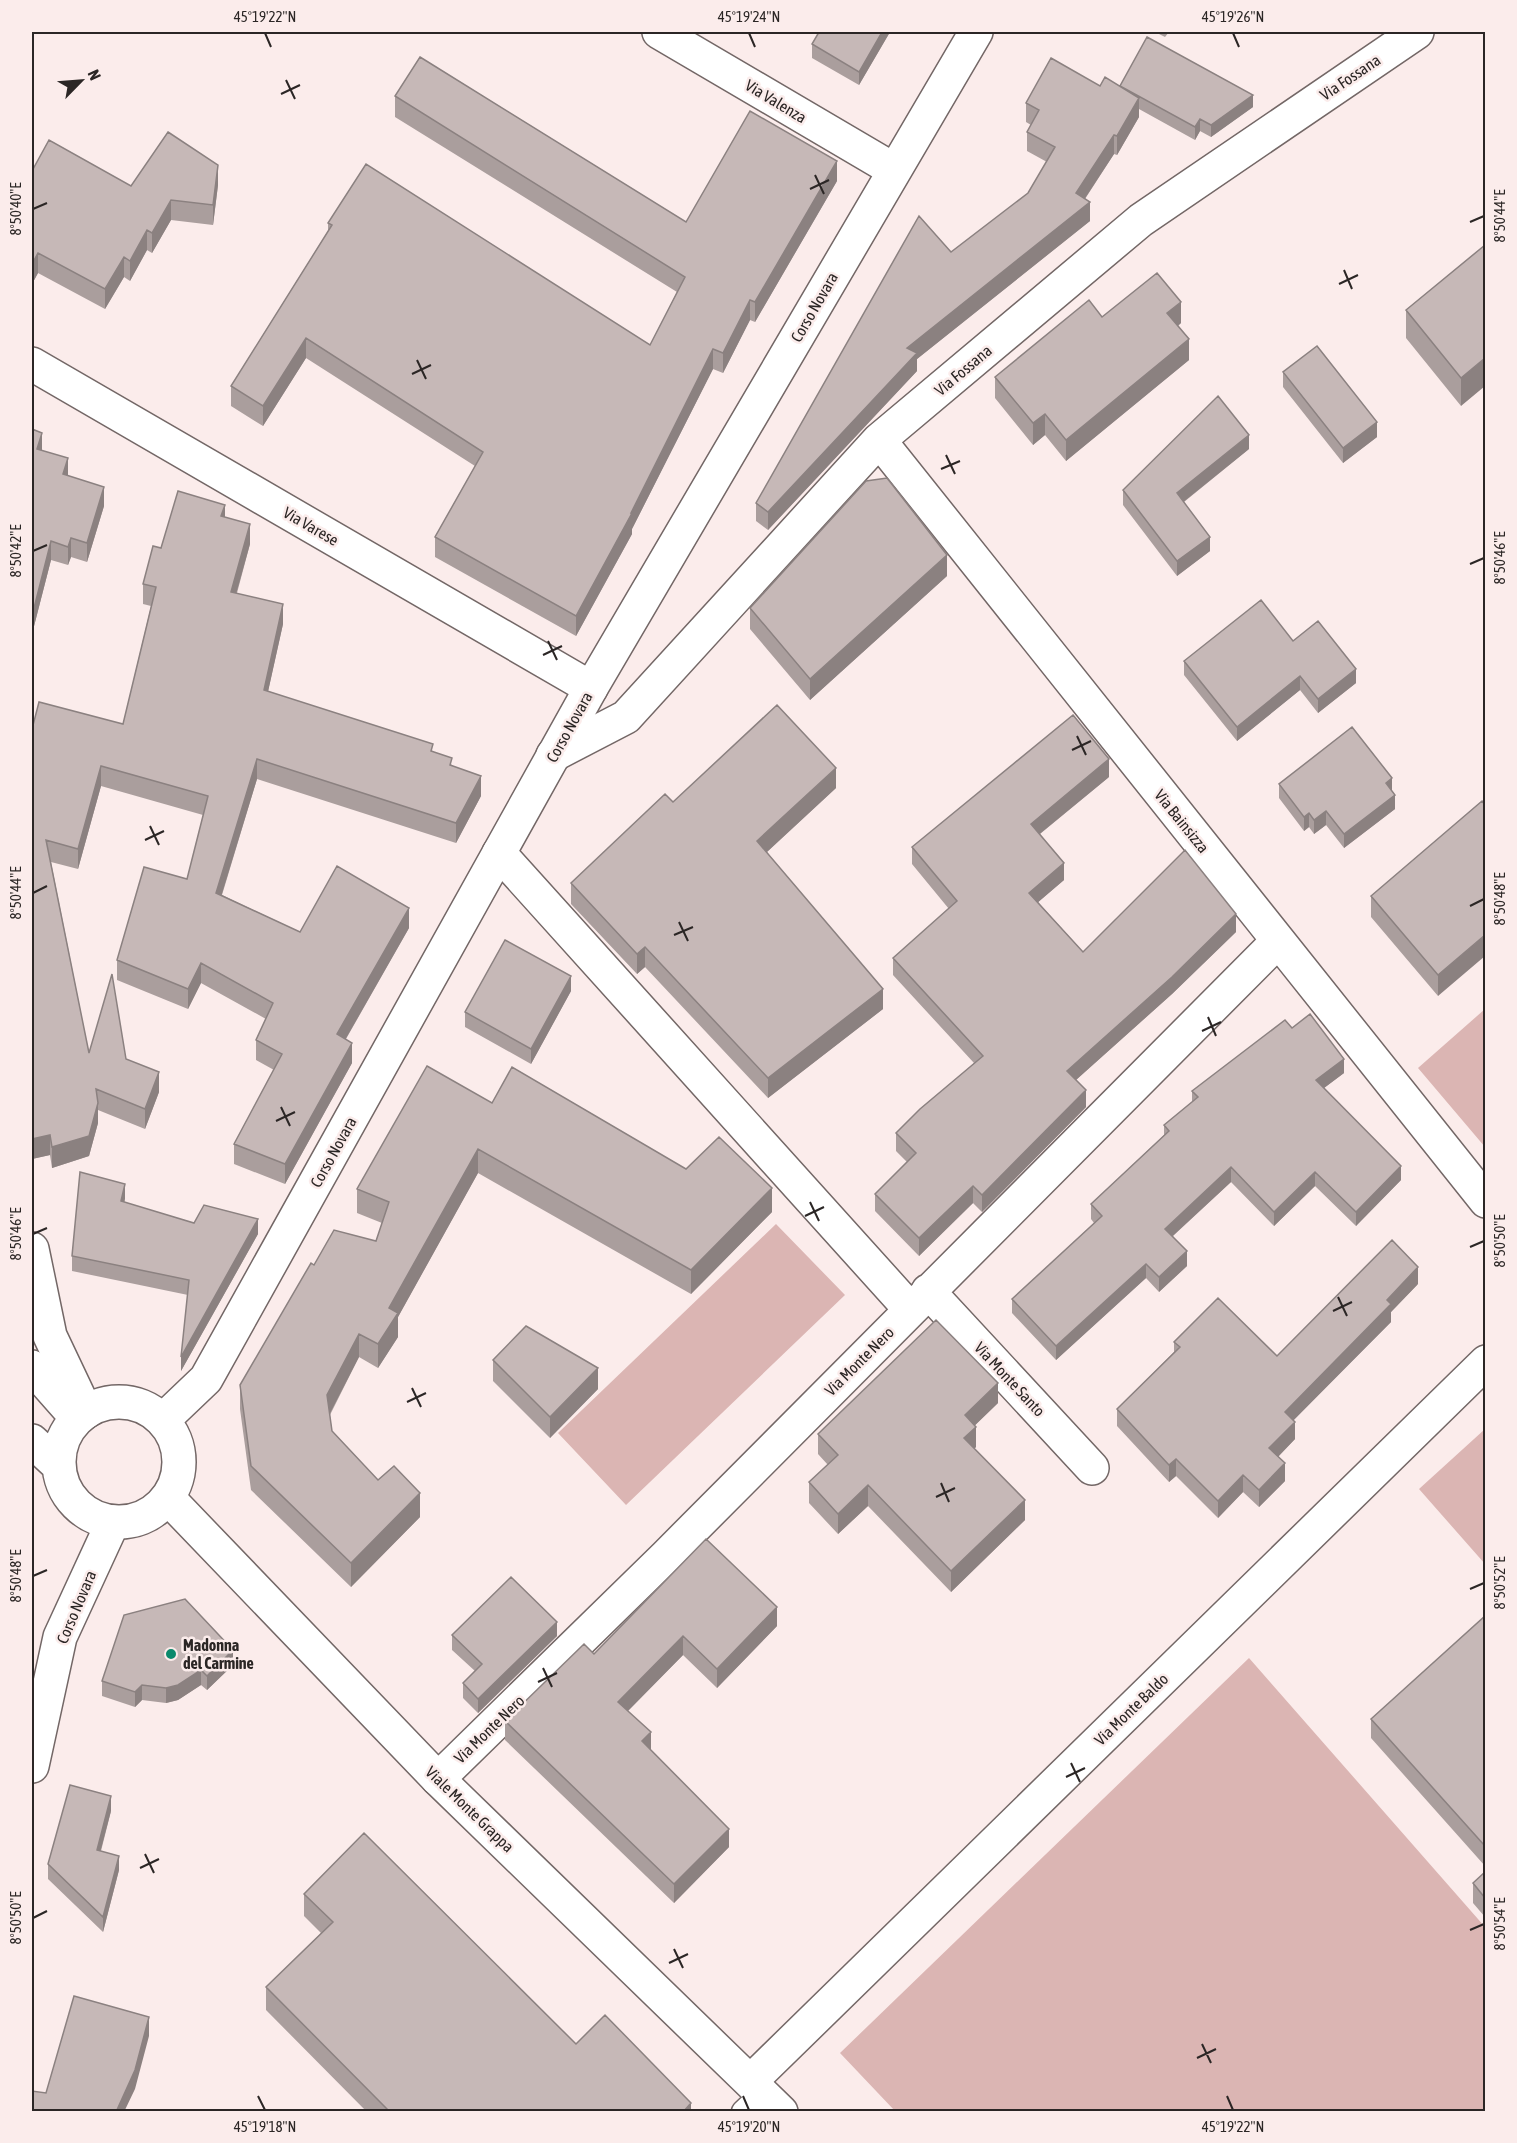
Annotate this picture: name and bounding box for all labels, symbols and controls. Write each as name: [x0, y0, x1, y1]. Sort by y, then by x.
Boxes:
text: 45°19'22"N: [234, 8, 296, 25]
text: 45°19'24"N: [718, 8, 780, 25]
text: 45°19'26"N: [1202, 8, 1264, 25]
street label: Via Fossana: [1316, 50, 1384, 104]
north arrow: [51, 51, 111, 111]
text: N: [84, 67, 105, 83]
street label: Via Valenza: [742, 76, 810, 126]
text: 8°50'40"E: [7, 182, 24, 236]
text: 8°50'44"E: [1491, 189, 1508, 243]
street label: Corso Novara: [787, 269, 841, 345]
street label: Via Fossana: [931, 341, 995, 399]
street label: Via Varese: [280, 503, 342, 549]
text: 8°50'42"E: [7, 524, 24, 578]
text: 8°50'46"E: [1491, 531, 1508, 585]
street label: Corso Novara: [542, 689, 596, 765]
street label: Via Bainsizza: [1151, 786, 1213, 856]
text: 8°50'44"E: [7, 866, 24, 920]
text: 8°50'48"E: [1491, 872, 1508, 926]
street label: Corso Novara: [306, 1114, 360, 1190]
text: 8°50'46"E: [7, 1207, 24, 1261]
text: 8°50'50"E: [1491, 1214, 1508, 1268]
street label: Via Monte Nero: [821, 1323, 897, 1399]
street label: Via Monte Santo: [971, 1338, 1049, 1420]
text: 8°50'48"E: [7, 1549, 24, 1603]
text: 8°50'52"E: [1491, 1556, 1508, 1610]
street label: Corso Novara: [53, 1568, 99, 1646]
place label: Madonna del Carmine: [183, 1636, 254, 1672]
marker: Madonna del Carmine: [164, 1647, 178, 1661]
street label: Via Monte Baldo: [1090, 1669, 1172, 1749]
street label: Via Monte Nero: [450, 1691, 528, 1767]
street label: Viale Monte Grappa: [422, 1762, 518, 1856]
text: 8°50'50"E: [7, 1891, 24, 1945]
text: 8°50'54"E: [1491, 1897, 1508, 1951]
text: 45°19'18"N: [234, 2118, 296, 2135]
text: 45°19'20"N: [718, 2118, 780, 2135]
text: 45°19'22"N: [1202, 2118, 1264, 2135]

